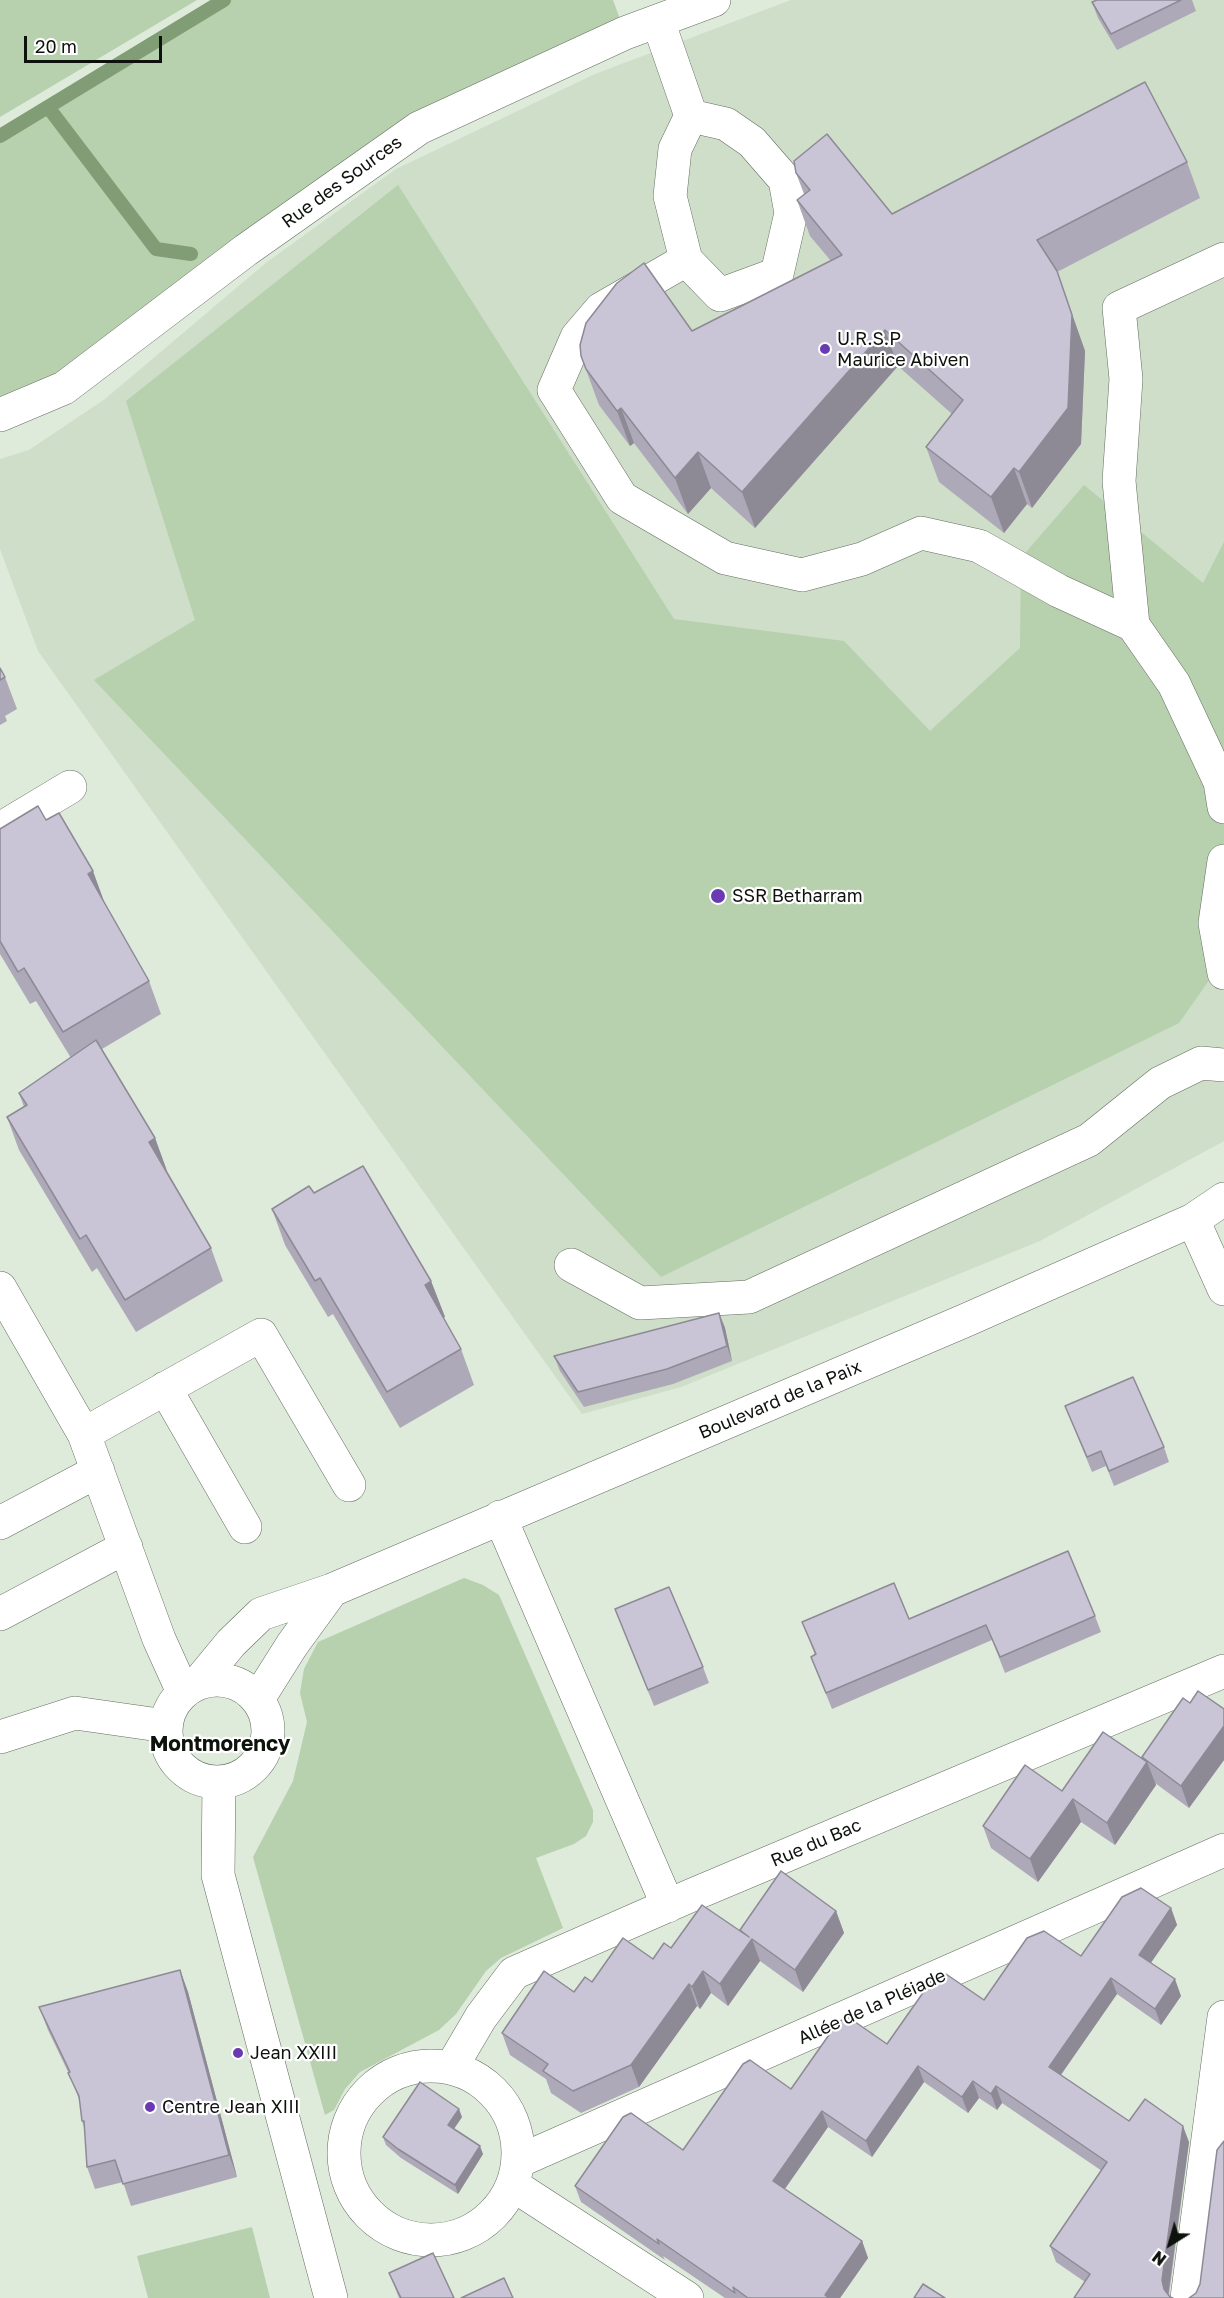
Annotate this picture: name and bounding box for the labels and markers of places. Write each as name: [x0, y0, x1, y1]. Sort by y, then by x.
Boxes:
place label: U.R.S.P Maurice Abiven: [837, 328, 969, 370]
marker: U.R.S.P Maurice Abiven: [818, 342, 832, 356]
place label: SSR Betharram: [732, 885, 863, 907]
marker: SSR Betharram: [709, 887, 727, 905]
place label: Jean XXIII: [250, 2042, 337, 2064]
marker: Jean XXIII: [231, 2046, 245, 2060]
place label: Centre Jean XIII: [162, 2096, 300, 2118]
marker: Centre Jean XIII: [143, 2100, 157, 2114]

